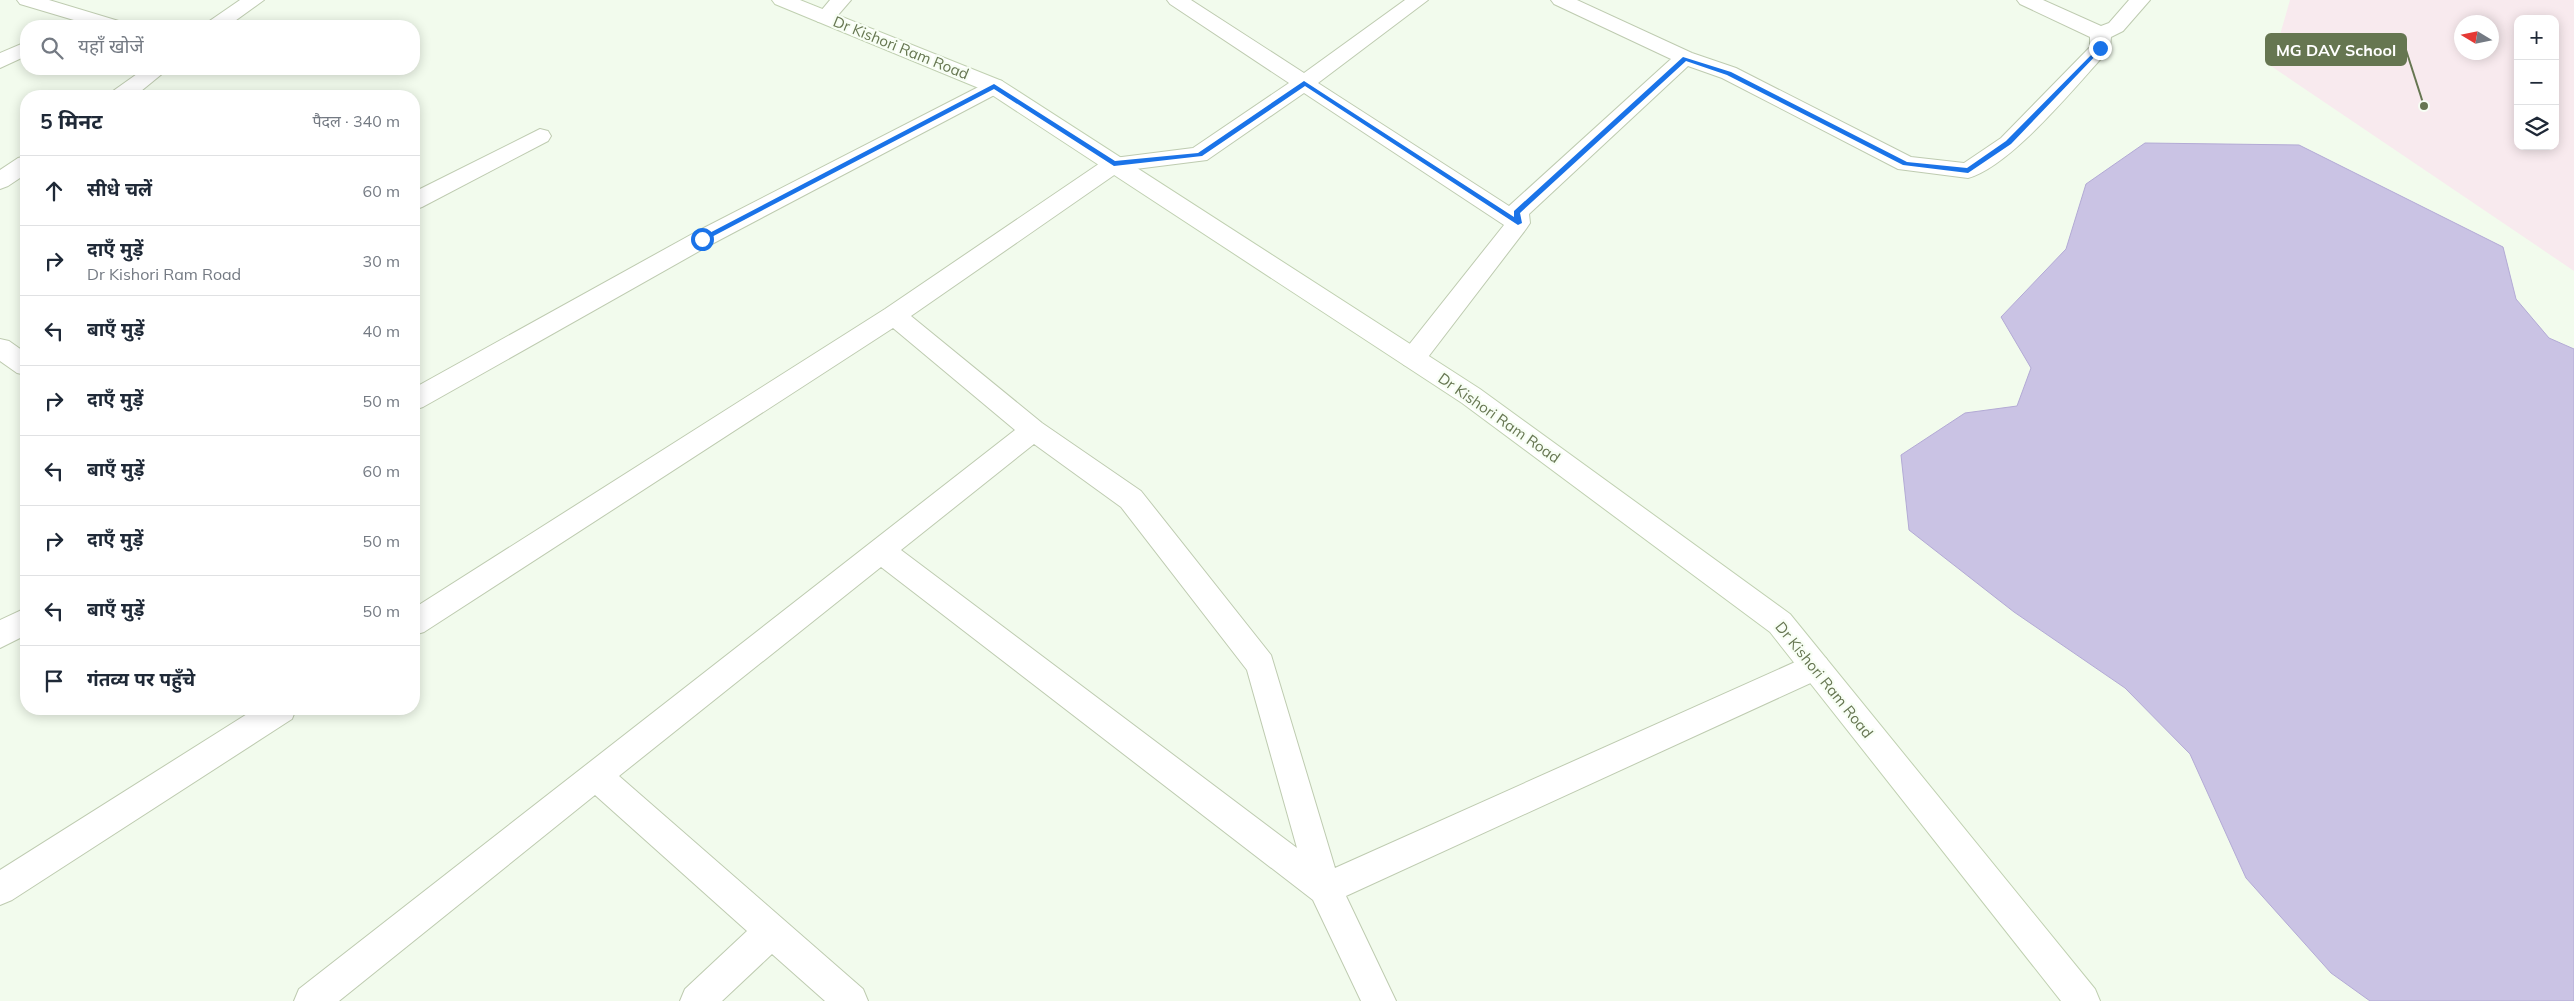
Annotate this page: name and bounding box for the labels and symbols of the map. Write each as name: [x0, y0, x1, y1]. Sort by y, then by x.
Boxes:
street label: Dr Kishori Ram Road: [831, 12, 972, 83]
north arrow: [2454, 15, 2499, 60]
callout: MG DAV School: [2266, 34, 2406, 65]
route end: [2089, 37, 2112, 60]
text: MG DAV School: [2276, 40, 2396, 60]
route start: [691, 228, 714, 251]
street label: Dr Kishori Ram Road: [1435, 368, 1564, 467]
street label: Dr Kishori Ram Road: [1772, 618, 1877, 742]

